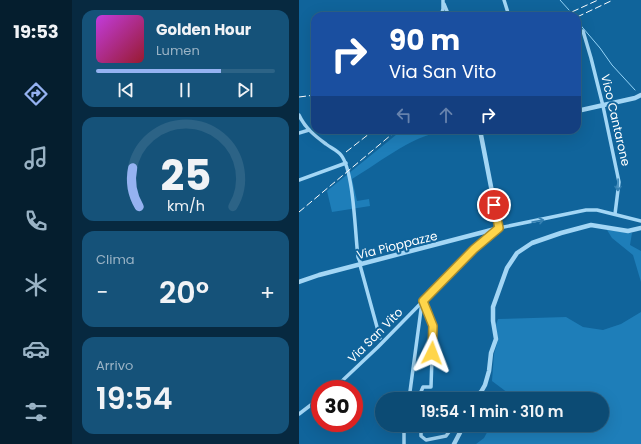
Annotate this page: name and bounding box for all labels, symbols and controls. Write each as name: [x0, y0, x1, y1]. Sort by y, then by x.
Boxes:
text: 19:53: [13, 19, 59, 44]
text: Golden Hour: [156, 19, 251, 40]
text: 90 m: [389, 21, 460, 60]
icon: right: [323, 28, 375, 80]
text: Lumen: [156, 41, 200, 60]
text: Via San Vito: [389, 59, 496, 84]
street label: Vico Cantarone: [597, 72, 635, 168]
icon: previous: [115, 79, 137, 101]
icon: pause: [174, 79, 196, 101]
icon: next: [234, 79, 256, 101]
icon: directions: [22, 80, 50, 108]
icon: left: [393, 104, 415, 126]
icon: ahead: [435, 104, 457, 126]
icon: right: [477, 104, 499, 126]
icon: music: [22, 144, 50, 172]
text: 25: [160, 145, 211, 204]
one-way arrow: [614, 178, 622, 191]
pin: [477, 188, 511, 222]
icon: arrive: [483, 194, 505, 216]
text: km/h: [166, 195, 205, 215]
icon: phone: [22, 207, 50, 235]
one-way arrow: [531, 216, 544, 224]
street label: Via Pioppazze: [355, 227, 439, 263]
text: Clima: [96, 250, 135, 269]
icon: climate: [22, 271, 50, 299]
text: 20°: [159, 271, 209, 314]
text: −: [96, 277, 108, 308]
text: +: [260, 277, 275, 308]
street label: Via San Vito: [344, 303, 407, 366]
position arrow: [411, 332, 453, 374]
icon: car: [22, 335, 50, 363]
text: Arrivo: [96, 356, 133, 375]
text: 19:54: [96, 377, 173, 420]
speed limit sign: 30: [311, 380, 363, 432]
icon: filters: [22, 398, 50, 426]
text: 19:54 · 1 min · 310 m: [421, 401, 563, 422]

